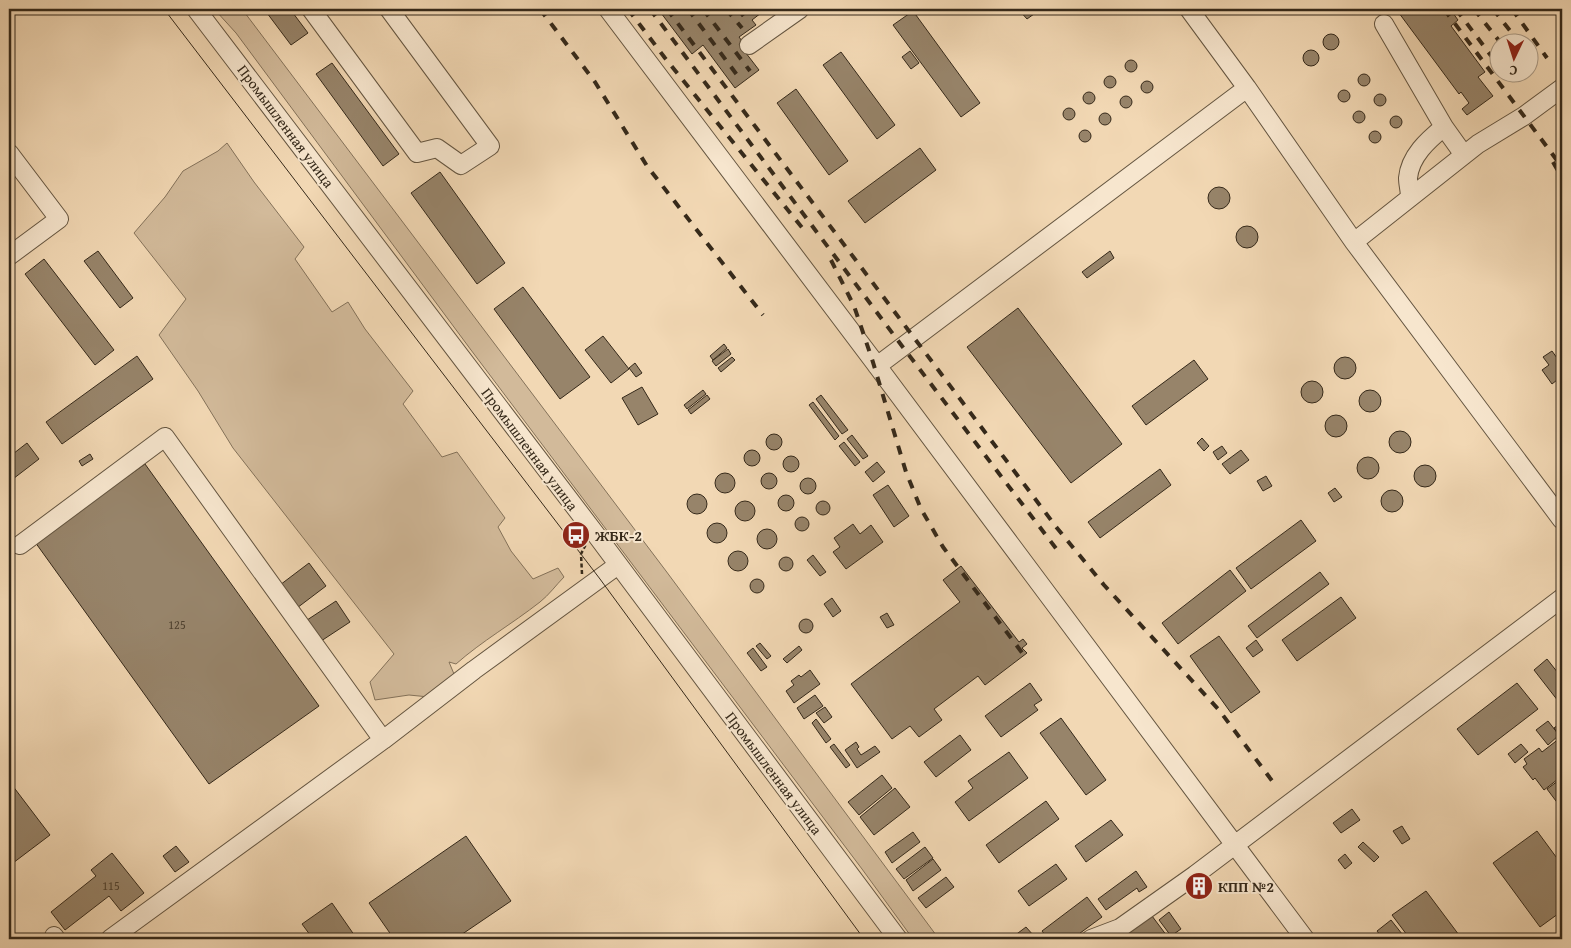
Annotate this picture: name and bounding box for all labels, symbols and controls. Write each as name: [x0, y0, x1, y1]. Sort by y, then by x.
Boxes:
north arrow: [1488, 32, 1538, 82]
street label: Промышленная улица: [233, 60, 340, 193]
text: С: [1508, 61, 1518, 81]
street label: Промышленная улица: [477, 383, 584, 516]
bus stop icon: ЖБК-2: [561, 520, 591, 550]
place label: ЖБК-2: [594, 525, 642, 546]
house number: 125: [168, 616, 186, 633]
street label: Промышленная улица: [721, 707, 828, 840]
building icon: КПП №2: [1184, 871, 1214, 901]
place label: КПП №2: [1218, 876, 1274, 897]
house number: 115: [102, 877, 120, 894]

